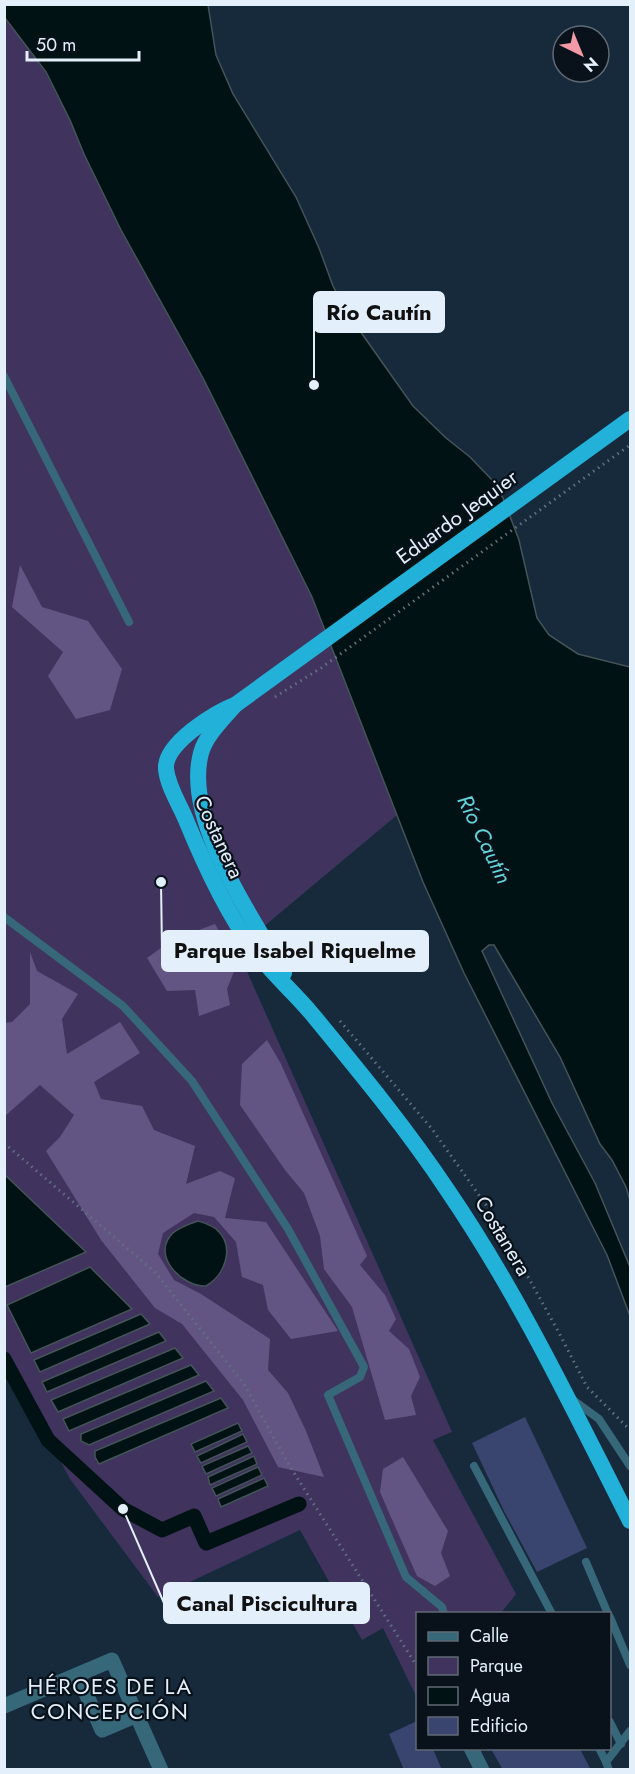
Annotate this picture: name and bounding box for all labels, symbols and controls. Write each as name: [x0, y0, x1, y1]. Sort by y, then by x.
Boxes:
scale bar: [27, 24, 140, 62]
north arrow: [551, 24, 611, 84]
text: 50 m: [36, 32, 76, 58]
text: N: [578, 52, 603, 77]
callout: Río Cautín: [314, 292, 444, 332]
text: Río Cautín: [326, 296, 432, 328]
street label: Eduardo Jequier: [390, 462, 525, 571]
water label: Río Cautín: [450, 789, 520, 889]
street label: Costanera: [187, 791, 251, 883]
callout: Parque Isabel Riquelme: [162, 931, 428, 971]
text: Parque Isabel Riquelme: [174, 934, 416, 966]
street label: Costanera: [467, 1190, 539, 1282]
callout: Canal Piscicultura: [164, 1583, 369, 1623]
text: Canal Piscicultura: [176, 1587, 358, 1619]
legend: [416, 1612, 611, 1750]
text: Calle: [470, 1623, 509, 1649]
text: Parque: [470, 1653, 523, 1679]
district label: HÉROES DE LA CONCEPCIÓN: [27, 1670, 193, 1727]
text: Agua: [470, 1683, 510, 1709]
text: Edificio: [470, 1713, 528, 1739]

